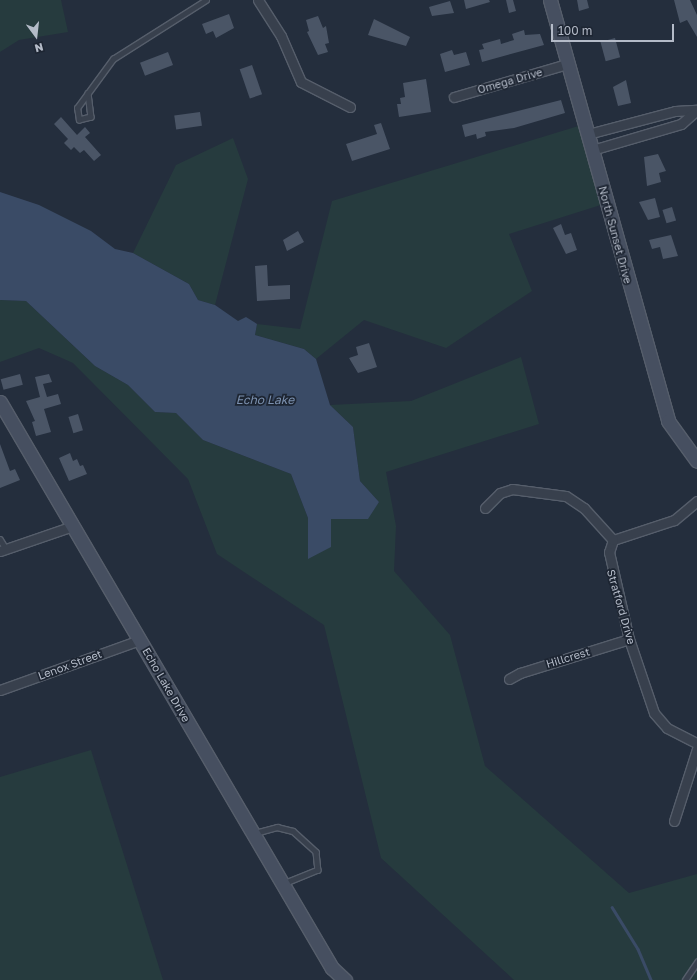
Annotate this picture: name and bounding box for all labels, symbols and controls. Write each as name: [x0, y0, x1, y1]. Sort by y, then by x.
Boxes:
north arrow: [16, 16, 56, 56]
scale bar: [553, 16, 676, 42]
text: 100 m: [558, 23, 592, 38]
text: N: [34, 41, 45, 55]
street label: Omega Drive: [476, 65, 544, 97]
street label: North Sunset Drive: [596, 185, 634, 285]
water label: Echo Lake: [236, 393, 294, 407]
street label: Stratford Drive: [604, 568, 638, 646]
street label: Echo Lake Drive: [139, 645, 193, 725]
street label: Hillcrest: [545, 645, 591, 671]
street label: Lenox Street: [36, 647, 104, 683]

